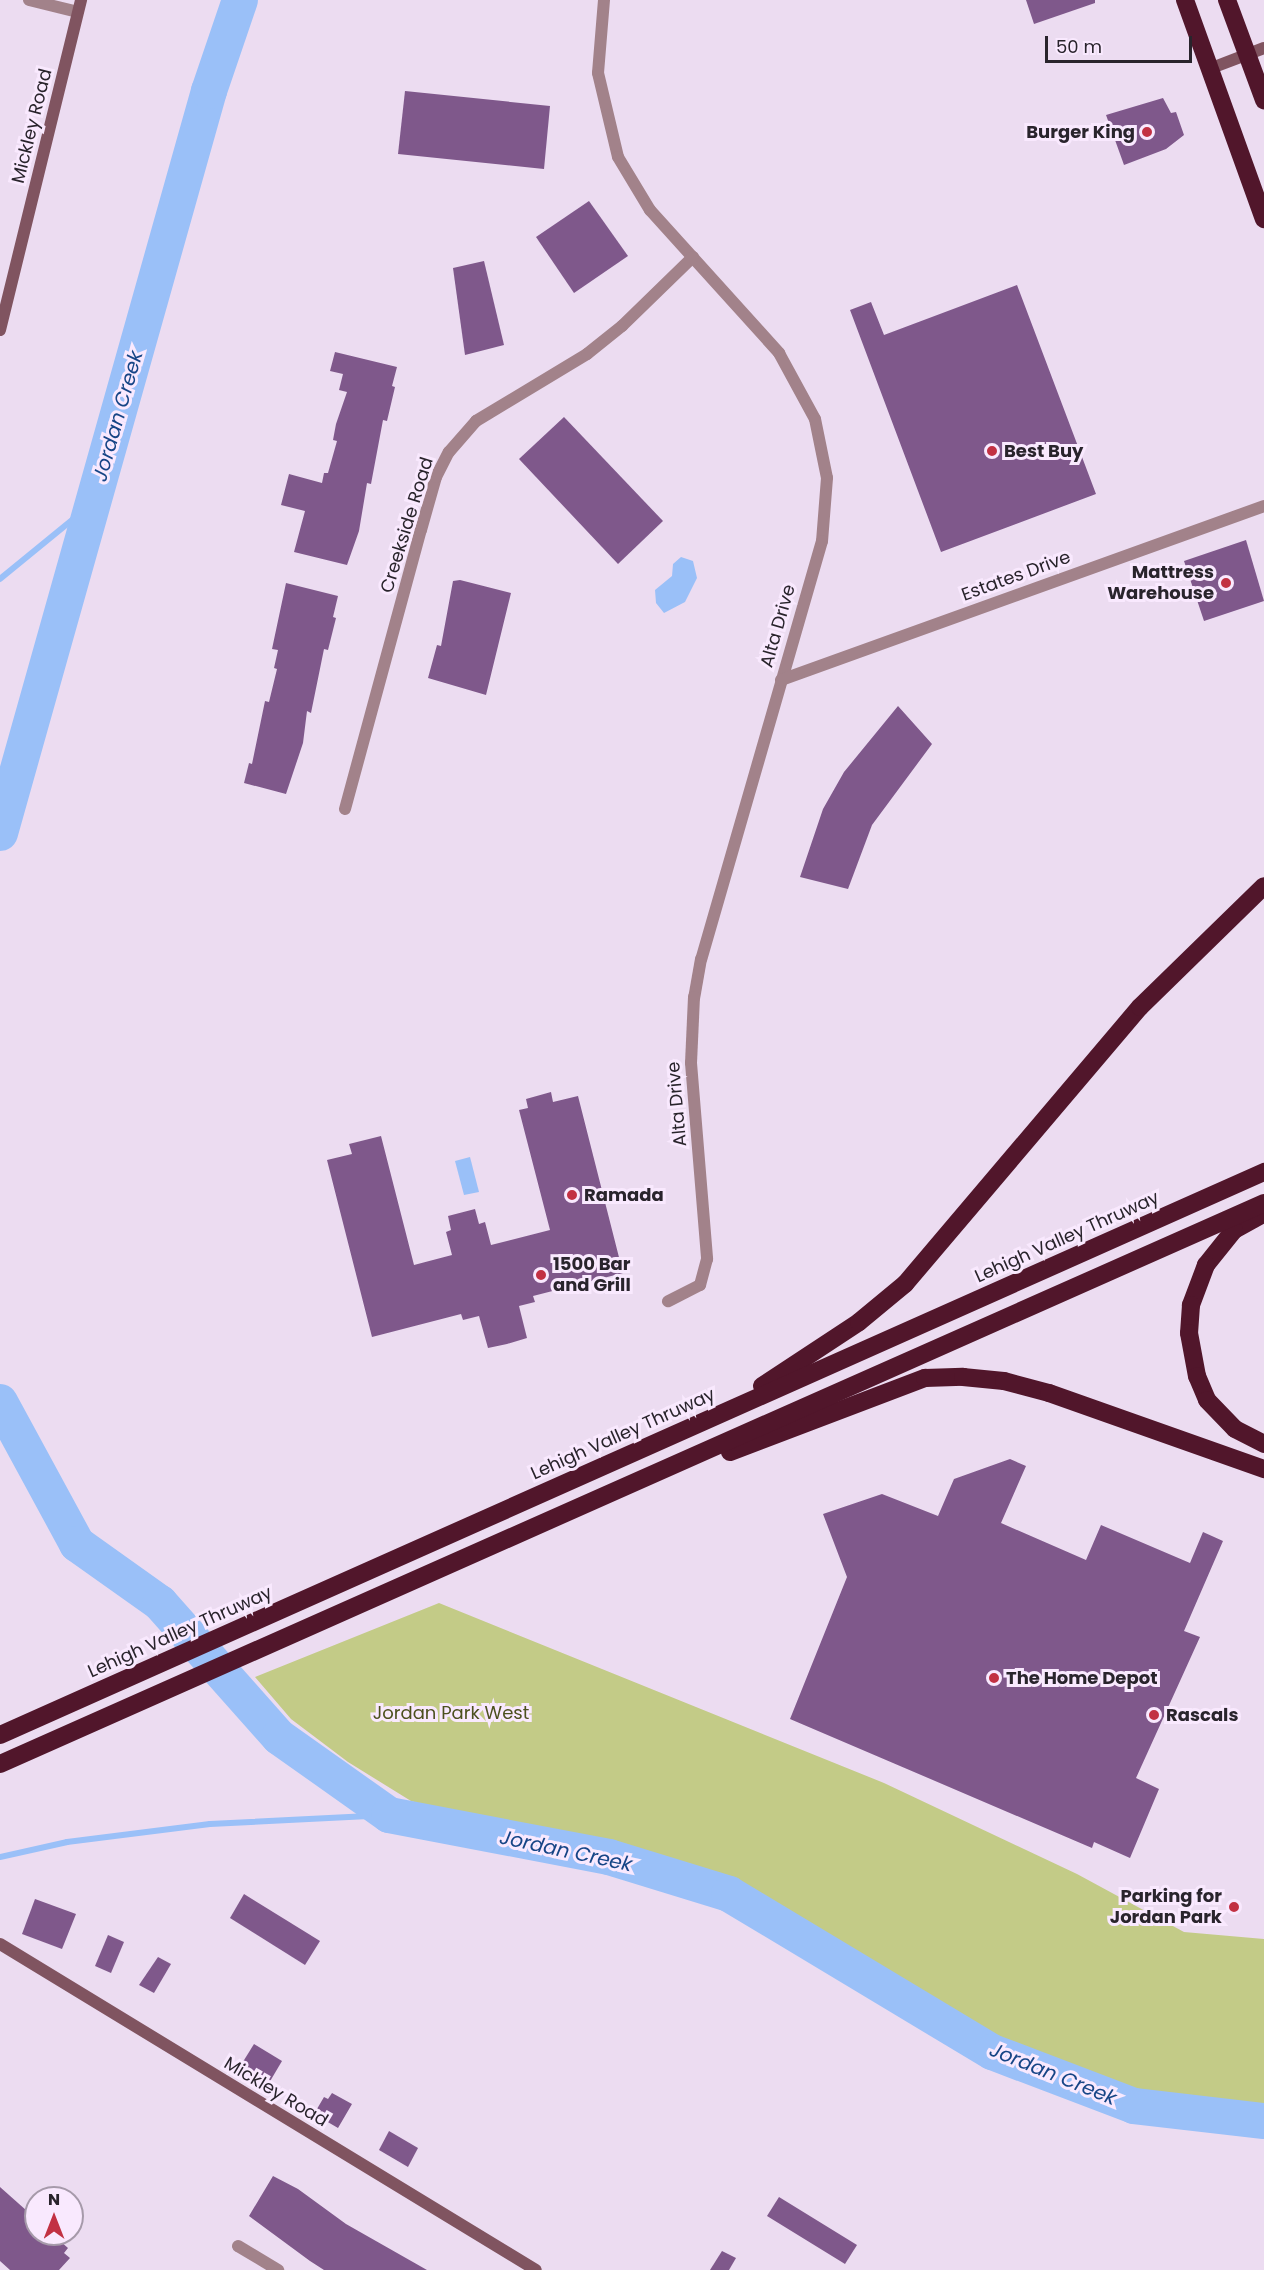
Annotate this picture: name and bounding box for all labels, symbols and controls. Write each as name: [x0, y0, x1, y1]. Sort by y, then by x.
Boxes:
scale bar: [1048, 24, 1195, 62]
text: 50 m: [1056, 34, 1102, 59]
street label: Mickley Road: [7, 66, 57, 186]
place label: Burger King: [1026, 121, 1135, 143]
marker: Burger King: [1140, 125, 1154, 139]
water label: Jordan Creek: [88, 348, 148, 484]
place label: Best Buy: [1004, 440, 1083, 462]
marker: Best Buy: [985, 444, 999, 458]
street label: Creekside Road: [376, 454, 438, 596]
street label: Estates Drive: [959, 546, 1073, 606]
place label: Mattress Warehouse: [1107, 562, 1214, 604]
marker: Mattress Warehouse: [1219, 576, 1233, 590]
street label: Alta Drive: [756, 582, 800, 670]
street label: Alta Drive: [663, 1061, 691, 1147]
place label: Ramada: [584, 1184, 664, 1206]
street label: Lehigh Valley Thruway: [972, 1187, 1162, 1287]
marker: Ramada: [565, 1188, 579, 1202]
place label: 1500 Bar and Grill: [553, 1254, 631, 1296]
marker: 1500 Bar and Grill: [534, 1268, 548, 1282]
street label: Lehigh Valley Thruway: [528, 1384, 718, 1484]
street label: Lehigh Valley Thruway: [85, 1582, 275, 1682]
place label: The Home Depot: [1006, 1667, 1157, 1689]
marker: The Home Depot: [987, 1671, 1001, 1685]
park label: Jordan Park West: [373, 1702, 529, 1724]
place label: Rascals: [1166, 1704, 1238, 1726]
marker: Rascals: [1147, 1708, 1161, 1722]
water label: Jordan Creek: [498, 1825, 634, 1877]
place label: Parking for Jordan Park: [1110, 1886, 1222, 1928]
marker: Parking for Jordan Park: [1227, 1900, 1241, 1914]
water label: Jordan Creek: [986, 2038, 1120, 2110]
street label: Mickley Road: [220, 2052, 332, 2132]
north arrow: [24, 2186, 84, 2246]
text: N: [48, 2188, 60, 2211]

